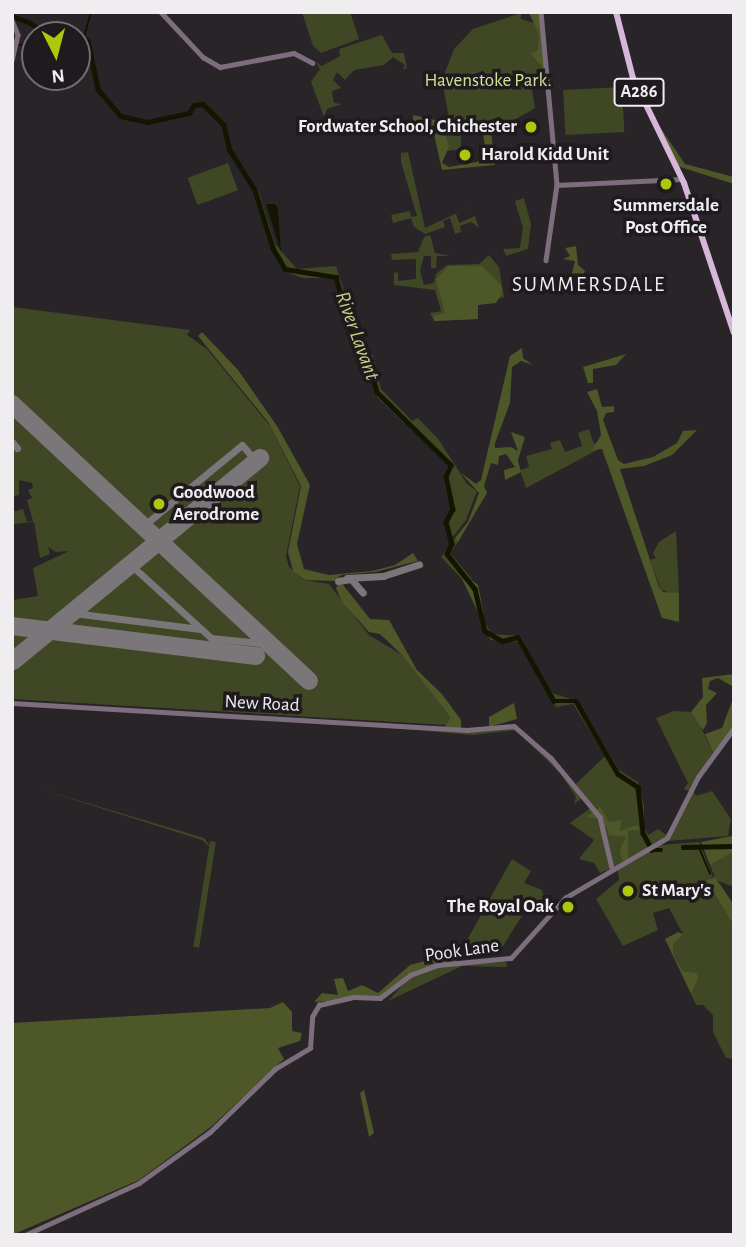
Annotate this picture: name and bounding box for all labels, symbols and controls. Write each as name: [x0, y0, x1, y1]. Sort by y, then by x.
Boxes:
north arrow: [21, 21, 91, 91]
text: N: [50, 65, 66, 86]
park label: Havenstoke Park.: [424, 70, 552, 92]
road number: A286: [613, 78, 665, 106]
place label: Fordwater School, Chichester: [298, 116, 517, 138]
marker: Fordwater School, Chichester: [523, 119, 539, 135]
place label: Harold Kidd Unit: [481, 144, 609, 166]
marker: Harold Kidd Unit: [455, 145, 475, 165]
marker: Summersdale Post Office: [658, 176, 674, 192]
place label: Summersdale Post Office: [613, 195, 719, 239]
district label: SUMMERSDALE: [513, 272, 665, 298]
water label: River Lavant: [329, 288, 385, 384]
place label: Goodwood Aerodrome: [173, 482, 259, 526]
marker: Goodwood Aerodrome: [151, 496, 167, 512]
street label: New Road: [224, 691, 300, 717]
place label: St Mary's: [642, 880, 711, 902]
marker: St Mary's: [620, 883, 636, 899]
place label: The Royal Oak: [447, 896, 554, 918]
marker: The Royal Oak: [560, 899, 576, 915]
street label: Pook Lane: [423, 935, 501, 967]

